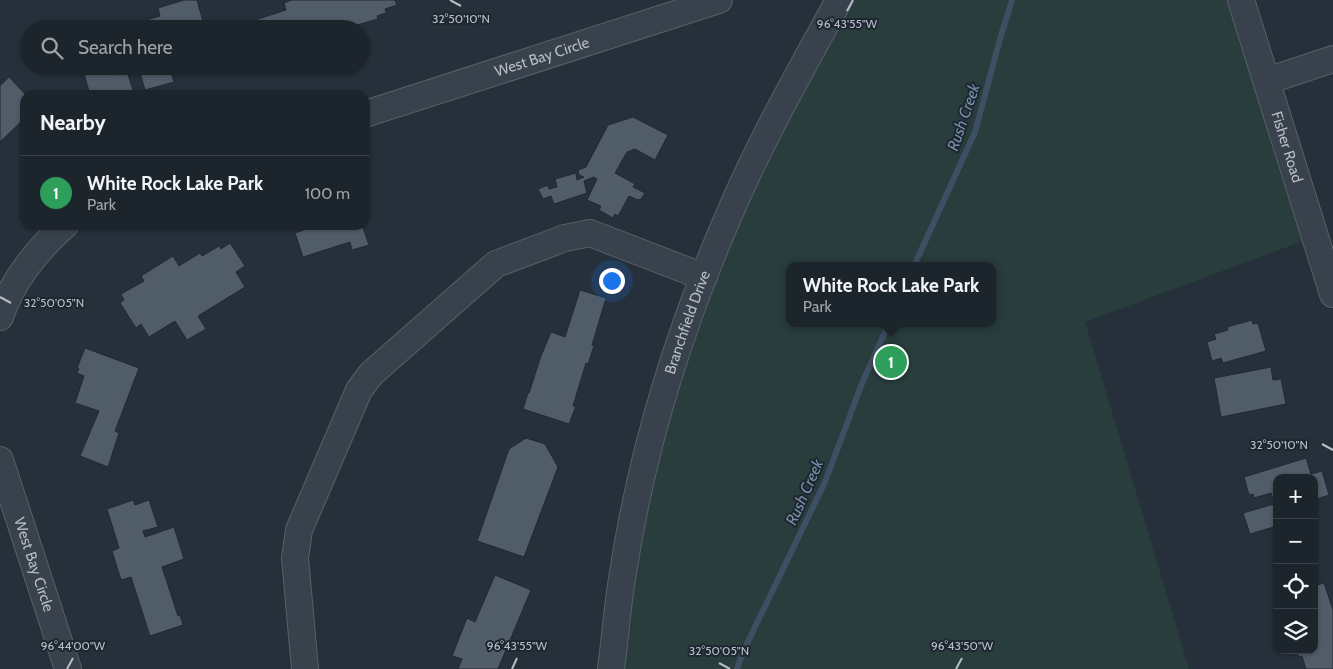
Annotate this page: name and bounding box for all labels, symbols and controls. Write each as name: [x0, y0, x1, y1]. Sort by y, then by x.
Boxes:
text: 32°50'10"N: [432, 11, 490, 26]
text: 96°43'55"W: [817, 16, 878, 31]
search box: [20, 20, 370, 75]
street label: West Bay Circle: [493, 33, 592, 81]
icon: search: [38, 34, 66, 62]
text: Search here: [78, 36, 172, 59]
water label: Rush Creek: [943, 80, 984, 153]
street label: Fisher Road: [1267, 109, 1307, 185]
text: Nearby: [40, 110, 106, 135]
text: White Rock Lake Park: [87, 172, 263, 195]
text: 1: [53, 184, 59, 203]
text: 100 m: [305, 184, 350, 203]
text: Park: [87, 195, 116, 214]
popup: [786, 262, 996, 327]
your location: [599, 268, 625, 294]
street label: Branchfield Drive: [661, 268, 714, 376]
text: White Rock Lake Park: [803, 274, 979, 297]
text: 32°50'05"N: [24, 295, 84, 310]
text: Park: [803, 297, 832, 316]
pin: 1: [875, 343, 907, 381]
text: 32°50'10"N: [1250, 437, 1308, 452]
water label: Rush Creek: [782, 455, 828, 528]
map controls: [1273, 474, 1318, 654]
button: +: [1273, 474, 1318, 519]
street label: West Bay Circle: [10, 515, 58, 614]
button: −: [1273, 519, 1318, 564]
button: locate: [1273, 564, 1318, 609]
button: layers: [1273, 609, 1318, 654]
text: 96°44'00"W: [41, 638, 106, 653]
text: 96°43'55"W: [487, 638, 548, 653]
text: 96°43'50"W: [931, 638, 994, 653]
text: 32°50'05"N: [689, 643, 749, 658]

